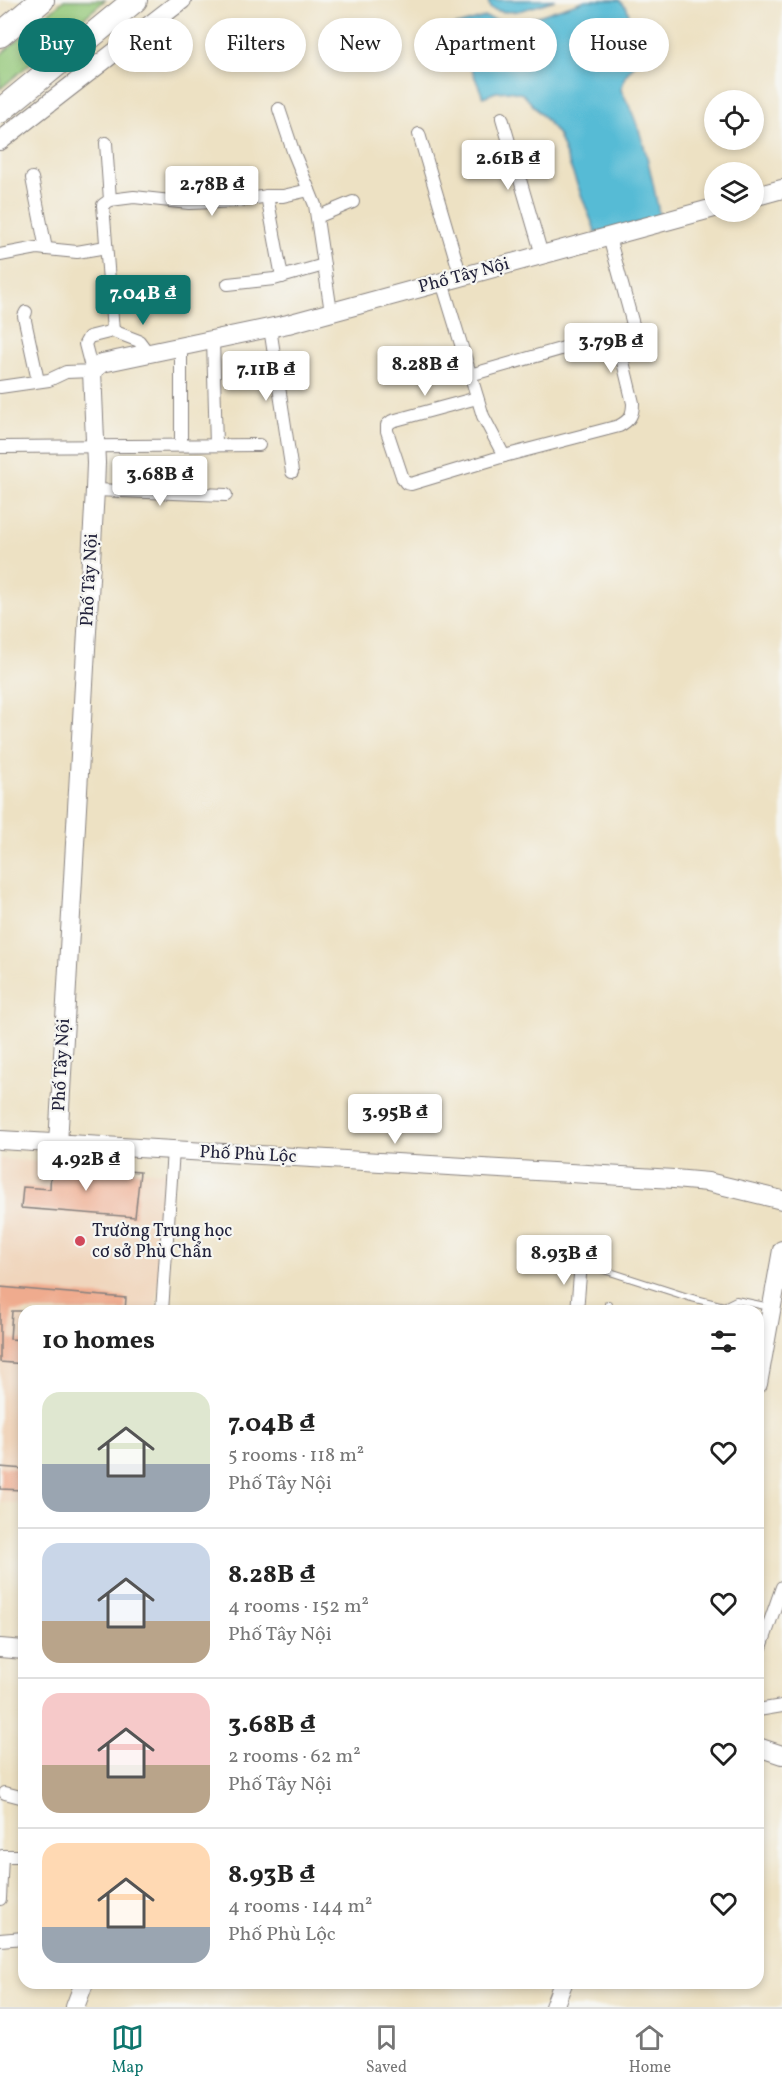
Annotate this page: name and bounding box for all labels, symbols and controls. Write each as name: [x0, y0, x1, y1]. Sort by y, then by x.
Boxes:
chip: Buy: [18, 18, 96, 72]
chip: Rent: [108, 18, 193, 72]
chip: Filters: [205, 18, 306, 72]
chip: New: [318, 18, 402, 72]
chip: Apartment: [414, 18, 557, 72]
chip: House: [569, 18, 669, 72]
map controls: [704, 90, 764, 222]
button: locate: [704, 90, 764, 150]
pin: 2.61B ₫: [453, 140, 563, 191]
text: 2.61B ₫: [476, 145, 540, 173]
button: layers: [704, 162, 764, 222]
pin: 2.78B ₫: [157, 166, 267, 217]
text: 2.78B ₫: [179, 171, 245, 199]
street label: Phố Tây Nội: [416, 252, 512, 300]
pin: 7.04B ₫: [88, 275, 198, 326]
text: 7.04B ₫: [110, 280, 176, 308]
pin: 3.79B ₫: [556, 323, 666, 374]
text: 3.79B ₫: [578, 328, 644, 356]
pin: 8.28B ₫: [370, 346, 480, 397]
pin: 7.11B ₫: [211, 351, 321, 402]
text: 8.28B ₫: [391, 351, 459, 379]
text: 7.11B ₫: [237, 356, 295, 384]
pin: 3.68B ₫: [105, 456, 215, 507]
text: 3.68B ₫: [126, 461, 194, 489]
street label: Phố Tây Nội: [75, 533, 105, 627]
street label: Phố Tây Nội: [47, 1018, 77, 1112]
pin: 3.95B ₫: [340, 1094, 450, 1145]
text: 3.95B ₫: [362, 1099, 428, 1127]
street label: Phố Phù Lộc: [199, 1140, 297, 1170]
pin: 4.92B ₫: [31, 1141, 141, 1192]
text: 4.92B ₫: [52, 1146, 120, 1174]
place label: Trường Trung học cơ sở Phù Chẩn: [92, 1219, 232, 1265]
marker: Trường Trung học cơ sở Phù Chẩn: [73, 1234, 87, 1248]
pin: 8.93B ₫: [509, 1235, 619, 1286]
text: 8.93B ₫: [531, 1240, 597, 1268]
text: 10 homes: [42, 1323, 155, 1359]
icon: filters: [707, 1325, 740, 1358]
text: 7.04B ₫: [228, 1406, 315, 1442]
icon: home: [90, 1416, 162, 1488]
icon: heart: [707, 1436, 740, 1469]
text: 5 rooms · 118 m²: [228, 1442, 364, 1470]
text: Phố Tây Nội: [228, 1470, 332, 1498]
text: 8.28B ₫: [228, 1557, 315, 1593]
icon: home: [90, 1567, 162, 1639]
icon: heart: [707, 1587, 740, 1620]
text: 4 rooms · 152 m²: [228, 1593, 369, 1621]
text: Phố Tây Nội: [228, 1621, 332, 1649]
text: 3.68B ₫: [228, 1707, 316, 1743]
icon: home: [90, 1717, 162, 1789]
icon: heart: [707, 1737, 740, 1770]
text: 2 rooms · 62 m²: [228, 1743, 361, 1771]
text: Phố Tây Nội: [228, 1771, 332, 1799]
text: 8.93B ₫: [228, 1857, 315, 1893]
icon: home: [90, 1867, 162, 1939]
icon: heart: [707, 1887, 740, 1920]
text: 4 rooms · 144 m²: [228, 1893, 373, 1921]
text: Phố Phù Lộc: [228, 1921, 336, 1949]
tab: Map: [111, 2021, 144, 2079]
tab: Saved: [366, 2021, 407, 2079]
tab: Home: [629, 2021, 671, 2079]

